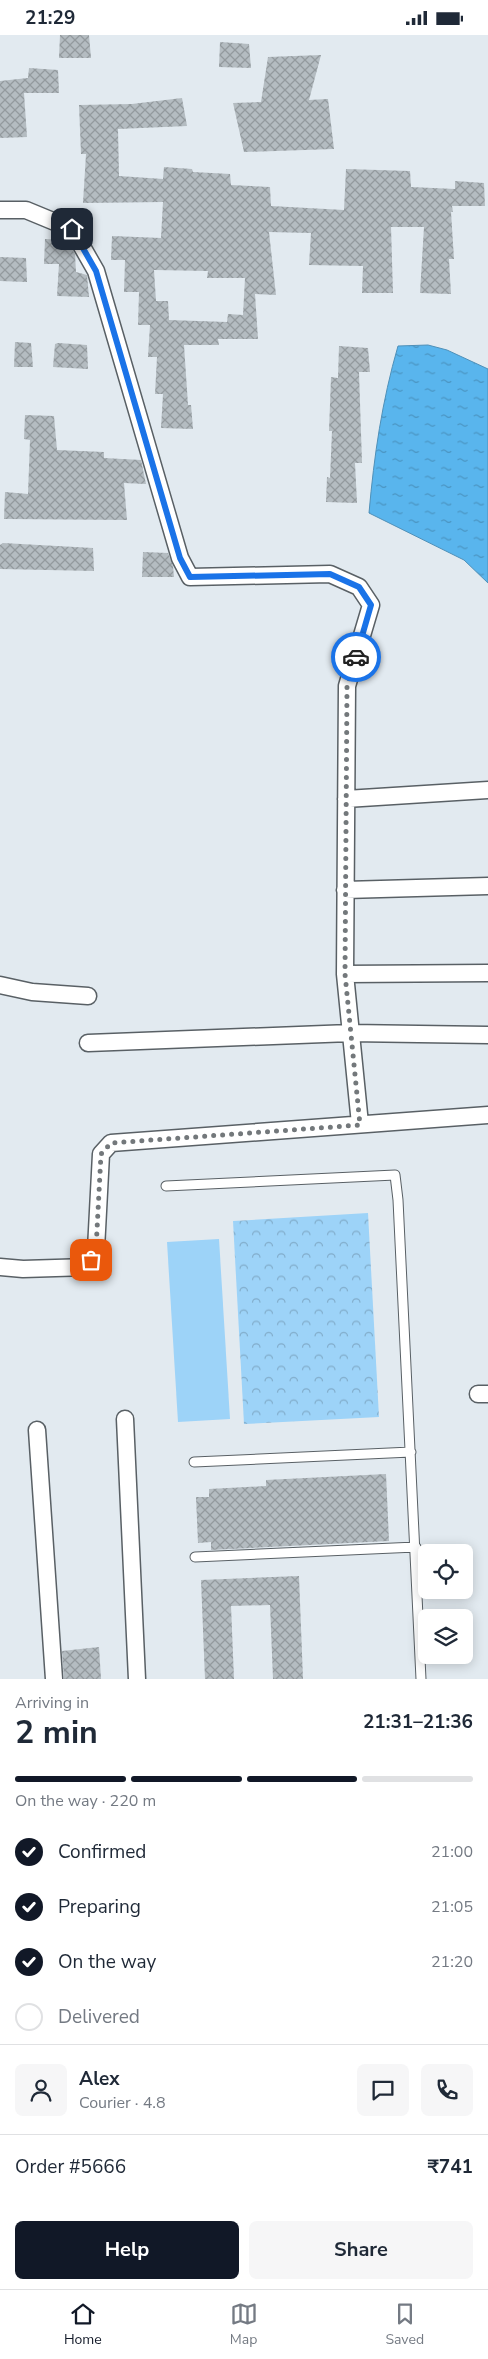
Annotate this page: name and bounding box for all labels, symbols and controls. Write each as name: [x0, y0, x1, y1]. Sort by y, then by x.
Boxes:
text: 21:29: [25, 5, 75, 31]
pin: [51, 208, 93, 250]
icon: home: [58, 215, 86, 243]
courier: [331, 632, 381, 682]
icon: car: [342, 643, 370, 671]
pin: [70, 1239, 112, 1281]
icon: bag: [77, 1246, 105, 1274]
map controls: [418, 1544, 473, 1664]
button: locate: [418, 1544, 473, 1599]
button: layers: [418, 1609, 473, 1664]
text: Arriving in: [15, 1692, 89, 1714]
text: 21:31–21:36: [363, 1709, 473, 1735]
text: 2 min: [15, 1711, 98, 1754]
text: On the way · 220 m: [15, 1790, 156, 1812]
icon: check: [15, 1838, 43, 1866]
text: Confirmed: [58, 1839, 146, 1865]
text: 21:00: [431, 1841, 473, 1863]
icon: check: [15, 1893, 43, 1921]
text: Preparing: [58, 1894, 141, 1920]
text: 21:05: [431, 1896, 473, 1918]
icon: check: [15, 1948, 43, 1976]
text: On the way: [58, 1949, 156, 1975]
text: 21:20: [431, 1951, 473, 1973]
text: Delivered: [58, 2004, 140, 2030]
button: person: [15, 2064, 67, 2116]
button: chat: [357, 2064, 409, 2116]
button: phone: [421, 2064, 473, 2116]
text: Alex: [79, 2066, 120, 2092]
text: Courier · 4.8: [79, 2092, 165, 2114]
text: Order #5666: [15, 2154, 126, 2180]
text: ₹741: [427, 2154, 473, 2180]
button: Help: [15, 2221, 239, 2279]
button: Share: [249, 2221, 473, 2279]
tab: Home: [64, 2300, 102, 2349]
tab: Map: [230, 2300, 258, 2349]
tab: Saved: [385, 2300, 424, 2349]

